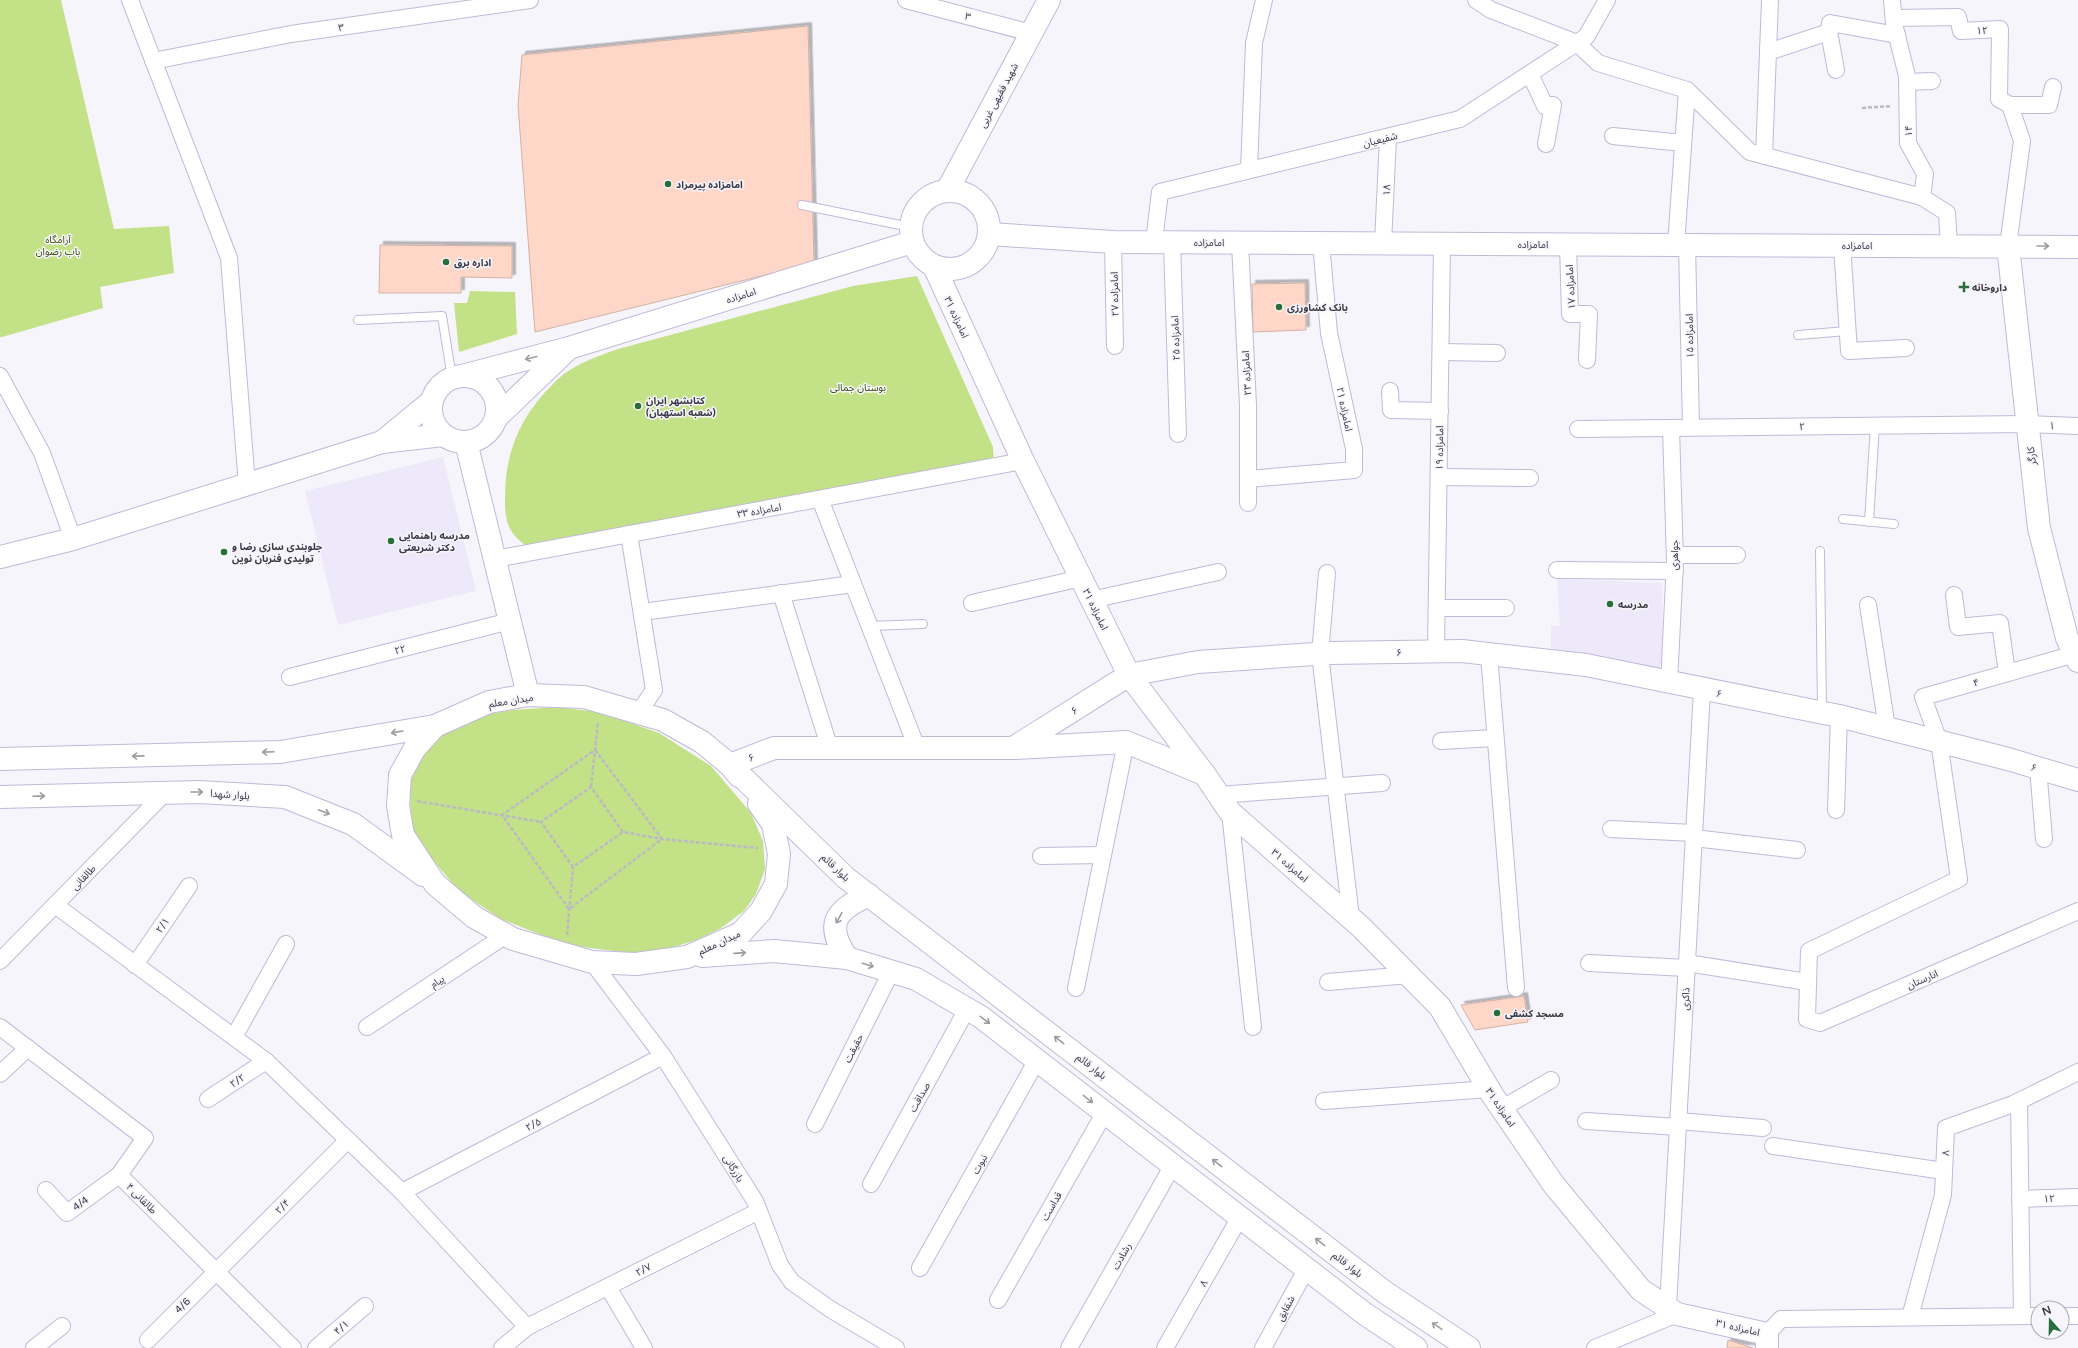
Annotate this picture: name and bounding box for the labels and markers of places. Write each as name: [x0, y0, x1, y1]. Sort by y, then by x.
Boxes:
marker: امامزاده پیرمراد: [663, 179, 673, 189]
place label: امامزاده پیرمراد: [676, 179, 743, 192]
marker: اداره برق: [441, 257, 451, 267]
place label: اداره برق: [454, 257, 492, 269]
marker: داروخانه: [1959, 282, 1969, 292]
place label: داروخانه: [1972, 282, 2007, 294]
marker: بانک کشاورزی: [1274, 302, 1284, 312]
place label: بانک کشاورزی: [1287, 302, 1348, 314]
place label: کتابشهر ایران (شعبه استهبان): [646, 395, 716, 419]
marker: کتابشهر ایران (شعبه استهبان): [633, 401, 643, 411]
place label: مدرسه راهنمایی دکتر شریعتی: [399, 530, 470, 554]
marker: مدرسه راهنمایی دکتر شریعتی: [386, 536, 396, 546]
place label: جلوبندی سازی رضا و تولیدی فنربان نوین: [232, 541, 323, 565]
marker: جلوبندی سازی رضا و تولیدی فنربان نوین: [219, 547, 229, 557]
marker: مدرسه: [1605, 599, 1615, 609]
place label: مدرسه: [1618, 599, 1649, 611]
marker: مسجد کشفی: [1492, 1008, 1502, 1018]
place label: مسجد کشفی: [1505, 1008, 1564, 1020]

